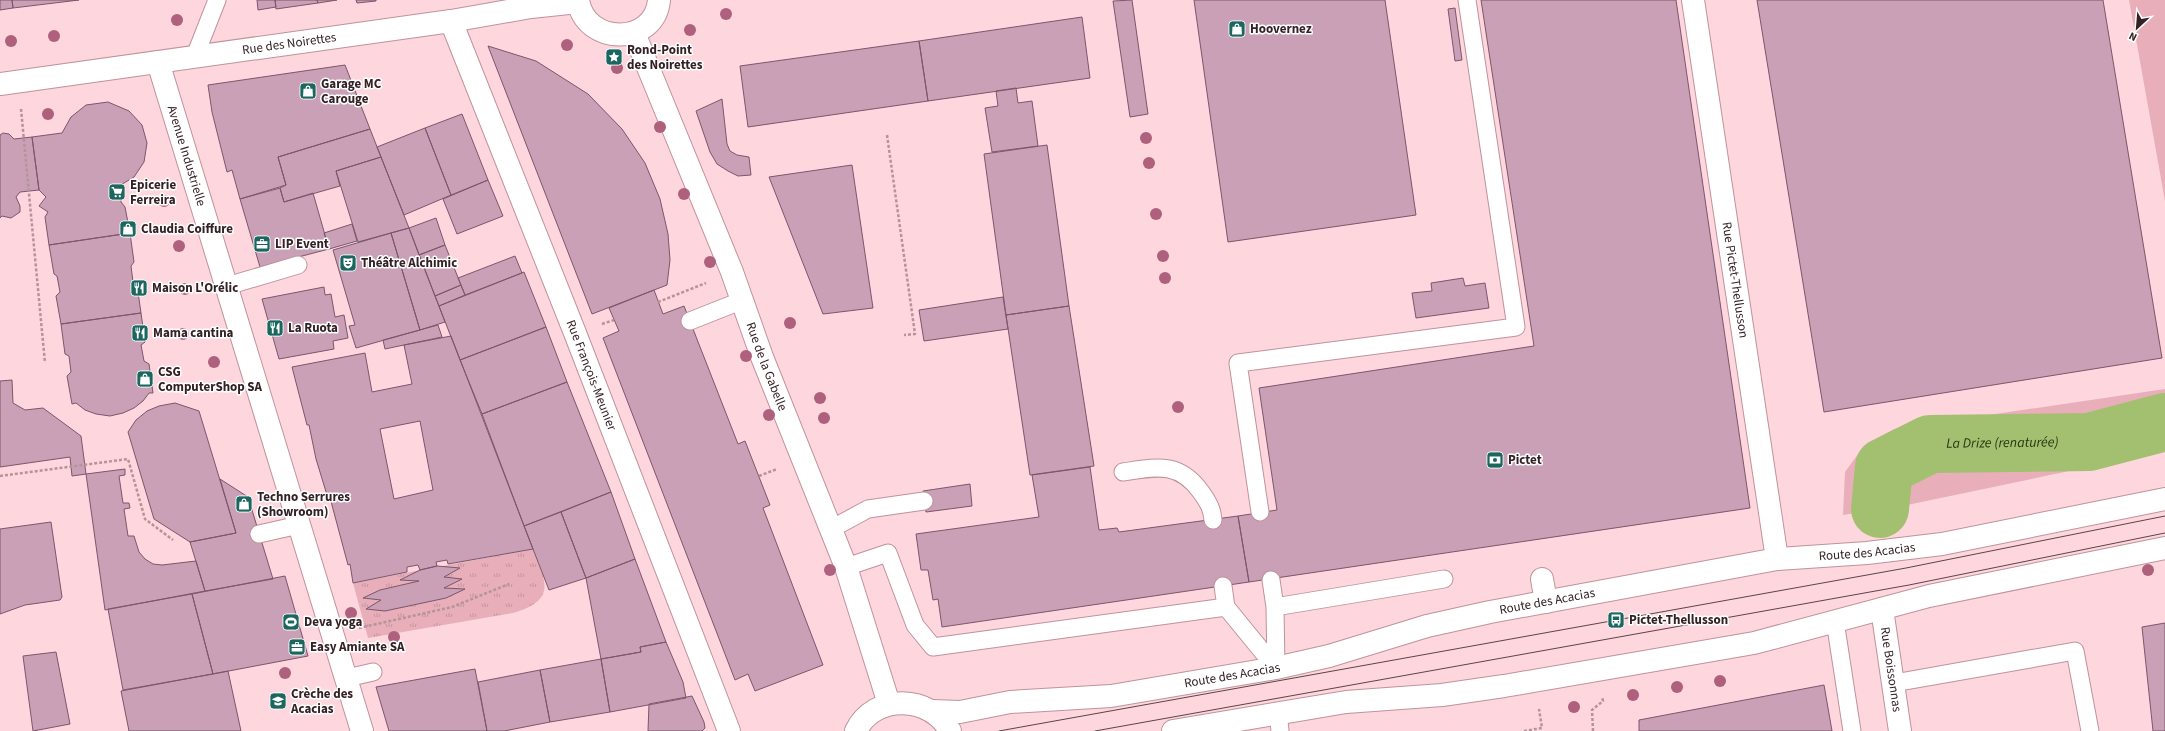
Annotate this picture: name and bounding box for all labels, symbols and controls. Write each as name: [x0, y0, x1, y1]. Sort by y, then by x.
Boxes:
north arrow: [2117, 8, 2157, 48]
shop icon: Hoovernez: [1227, 19, 1247, 39]
place label: Hoovernez: [1250, 20, 1312, 38]
street label: Rue des Noirettes: [241, 28, 338, 59]
text: N: [2126, 28, 2139, 45]
place label: Rond-Point des Noirettes: [627, 41, 703, 74]
place icon: Rond-Point des Noirettes: [604, 47, 624, 67]
place label: Garage MC Carouge: [321, 75, 382, 108]
shop icon: Garage MC Carouge: [298, 81, 318, 101]
street label: Avenue Industrielle: [163, 103, 210, 208]
place label: Epicerie Ferreira: [130, 176, 176, 209]
supermarket icon: Epicerie Ferreira: [107, 182, 127, 202]
shop icon: Claudia Coiffure: [118, 219, 138, 239]
place label: Claudia Coiffure: [141, 220, 233, 238]
street label: Rue Pictet-Thellusson: [1717, 221, 1753, 339]
office icon: LIP Event: [252, 234, 272, 254]
place label: LIP Event: [275, 235, 329, 253]
theatre icon: Théâtre Alchimic: [338, 253, 358, 273]
place label: Théâtre Alchimic: [361, 254, 457, 272]
restaurant icon: Maison L'Orélic: [129, 278, 149, 298]
place label: Maison L'Orélic: [152, 279, 238, 297]
street label: Rue François-Meunier: [562, 317, 621, 434]
restaurant icon: La Ruota: [265, 318, 285, 338]
place label: La Ruota: [288, 319, 338, 337]
street label: Rue de la Gabelle: [741, 320, 792, 414]
restaurant icon: Mama cantina: [130, 323, 150, 343]
place label: Mama cantina: [153, 324, 234, 342]
place label: CSG ComputerShop SA: [158, 363, 263, 396]
shop icon: CSG ComputerShop SA: [135, 369, 155, 389]
water label: La Drize (renaturée): [1946, 432, 2059, 454]
bank icon: Pictet: [1485, 450, 1505, 470]
place label: Pictet: [1508, 451, 1542, 469]
place label: Techno Serrures (Showroom): [257, 488, 350, 521]
shop icon: Techno Serrures (Showroom): [234, 494, 254, 514]
street label: Route des Acacias: [1818, 538, 1917, 565]
street label: Route des Acacias: [1498, 584, 1597, 619]
bus stop icon: Pictet-Thellusson: [1606, 610, 1626, 630]
place label: Pictet-Thellusson: [1629, 611, 1728, 629]
sports icon: Deva yoga: [281, 612, 301, 632]
place label: Deva yoga: [304, 613, 362, 631]
street label: Rue Boissonnas: [1876, 626, 1906, 714]
office icon: Easy Amiante SA: [287, 637, 307, 657]
place label: Easy Amiante SA: [310, 638, 405, 656]
street label: Route des Acacias: [1183, 658, 1282, 692]
place label: Crèche des Acacias: [290, 685, 353, 718]
school or university icon: Crèche des Acacias: [268, 691, 288, 711]

